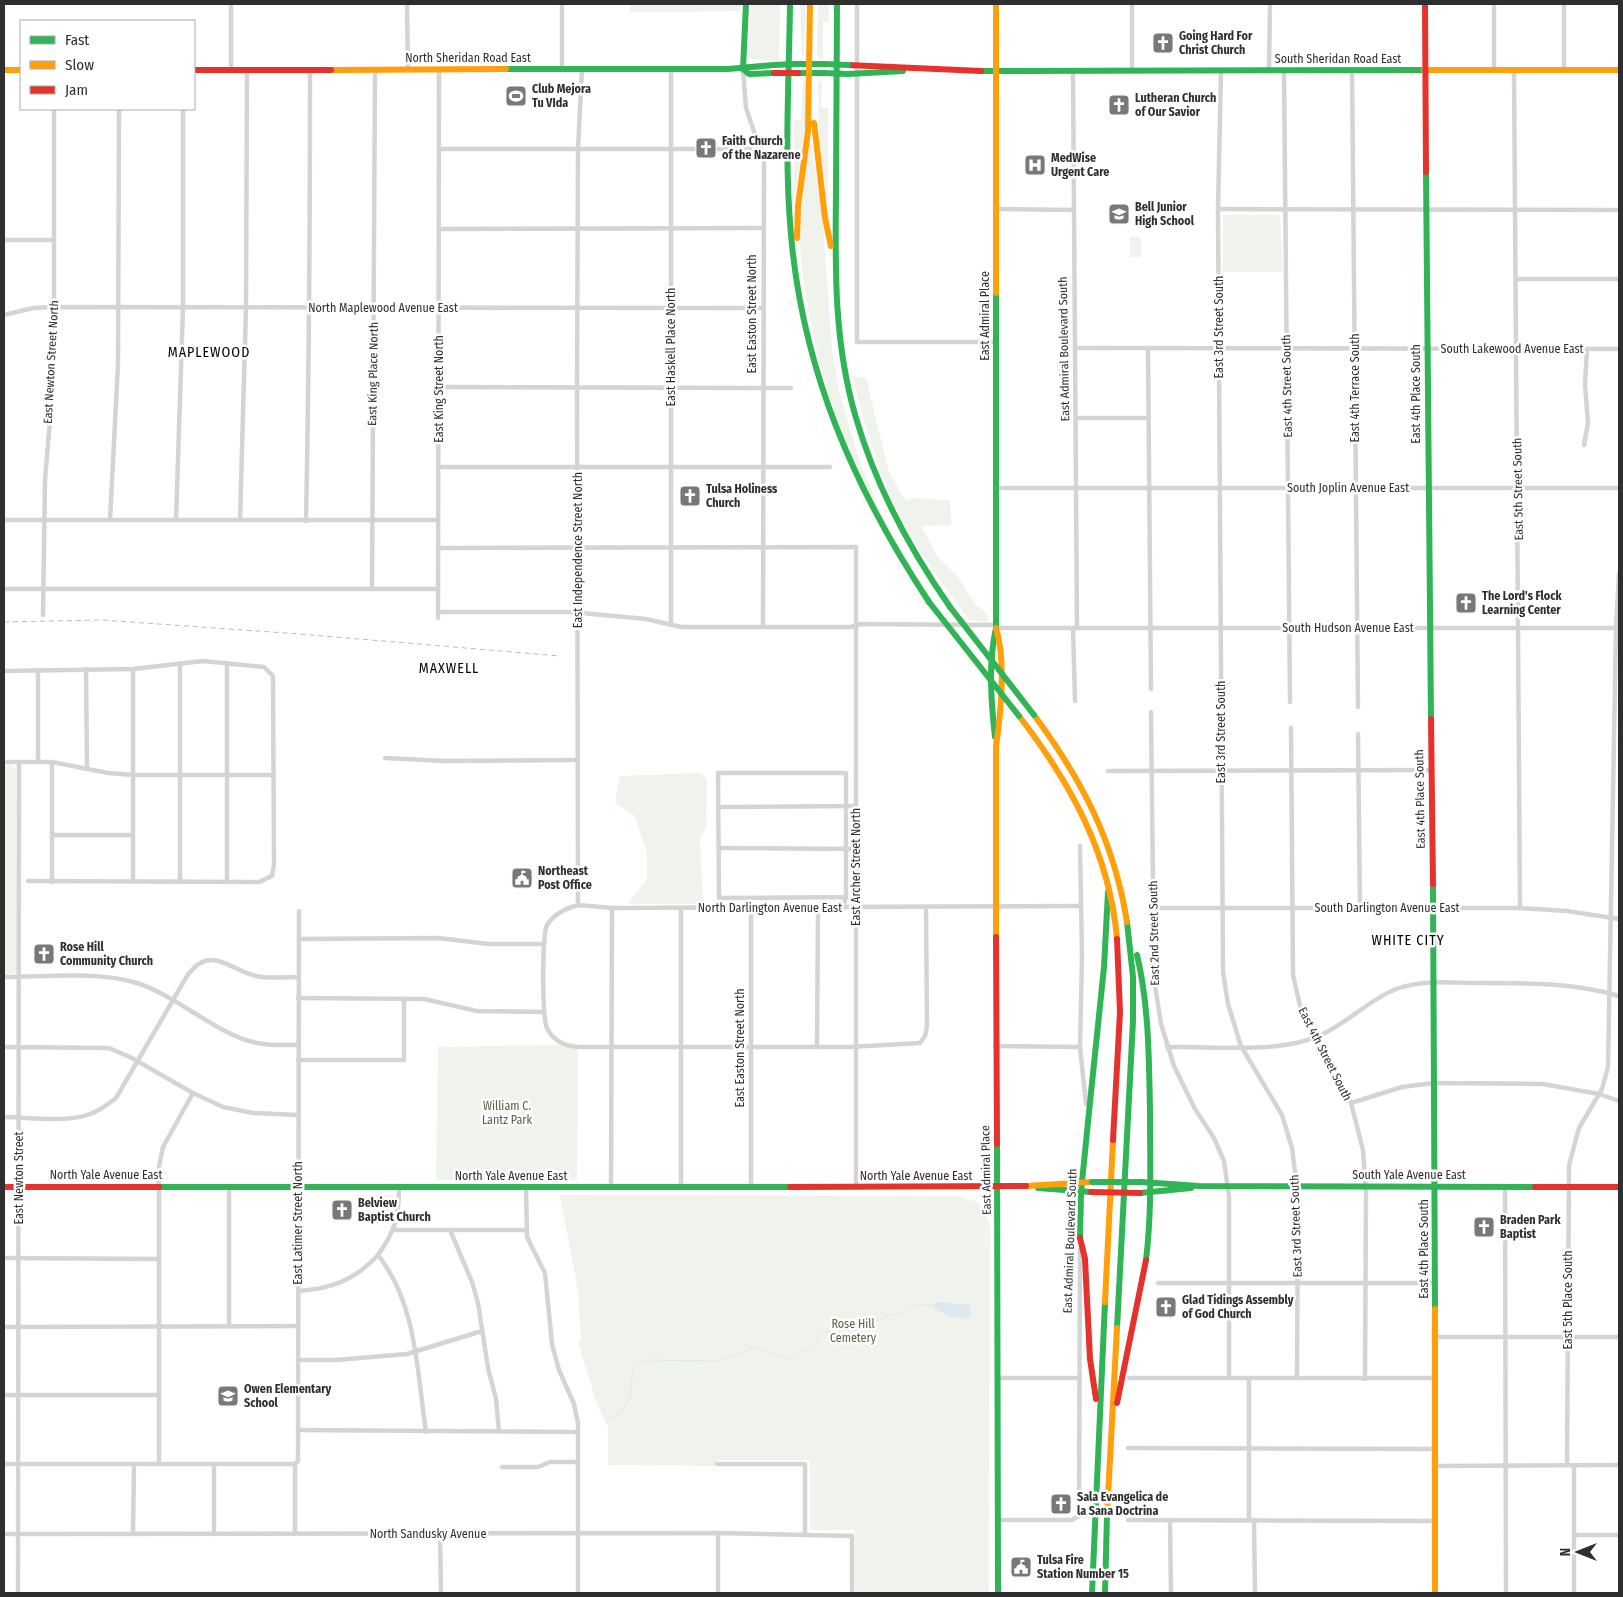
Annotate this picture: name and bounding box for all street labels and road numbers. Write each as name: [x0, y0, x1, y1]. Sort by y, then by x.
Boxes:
street label: North Sheridan Road East: [405, 51, 531, 65]
street label: South Sheridan Road East: [1275, 52, 1401, 66]
street label: East Easton Street North: [745, 254, 759, 374]
street label: East Admiral Place: [978, 271, 992, 361]
street label: East Admiral Boulevard South: [1056, 276, 1072, 422]
street label: East 3rd Street South: [1212, 276, 1226, 378]
street label: East Haskell Place North: [664, 288, 678, 406]
street label: East Newton Street North: [41, 300, 61, 424]
street label: North Maplewood Avenue East: [308, 301, 458, 315]
street label: East King Place North: [365, 322, 381, 426]
street label: East 4th Terrace South: [1348, 333, 1362, 443]
street label: East 4th Street South: [1279, 334, 1295, 438]
street label: East King Street North: [432, 335, 446, 443]
street label: South Lakewood Avenue East: [1440, 342, 1584, 356]
street label: East 4th Place South: [1409, 344, 1423, 444]
street label: East 5th Street South: [1510, 438, 1526, 540]
street label: East Independence Street North: [571, 472, 585, 628]
street label: South Joplin Avenue East: [1287, 481, 1409, 495]
street label: South Hudson Avenue East: [1282, 621, 1414, 635]
street label: East 3rd Street South: [1214, 681, 1228, 783]
street label: East 4th Place South: [1412, 749, 1428, 849]
street label: East Archer Street North: [849, 808, 863, 926]
street label: East 2nd Street South: [1146, 880, 1162, 986]
street label: North Darlington Avenue East: [698, 901, 842, 915]
street label: South Darlington Avenue East: [1314, 901, 1460, 915]
street label: East Easton Street North: [733, 988, 747, 1108]
street label: East 4th Street South: [1295, 1005, 1355, 1103]
street label: East Admiral Place: [978, 1125, 994, 1215]
street label: East Newton Street: [12, 1131, 26, 1224]
street label: East Latimer Street North: [291, 1161, 305, 1285]
street label: North Yale Avenue East: [50, 1168, 162, 1182]
street label: East Admiral Boulevard South: [1060, 1168, 1080, 1314]
street label: South Yale Avenue East: [1352, 1168, 1466, 1182]
street label: North Yale Avenue East: [455, 1169, 567, 1183]
street label: North Yale Avenue East: [860, 1169, 972, 1183]
street label: East 3rd Street South: [1287, 1174, 1305, 1278]
street label: East 4th Place South: [1417, 1199, 1431, 1299]
street label: East 5th Place South: [1561, 1250, 1575, 1350]
street label: North Sandusky Avenue: [370, 1527, 486, 1541]

